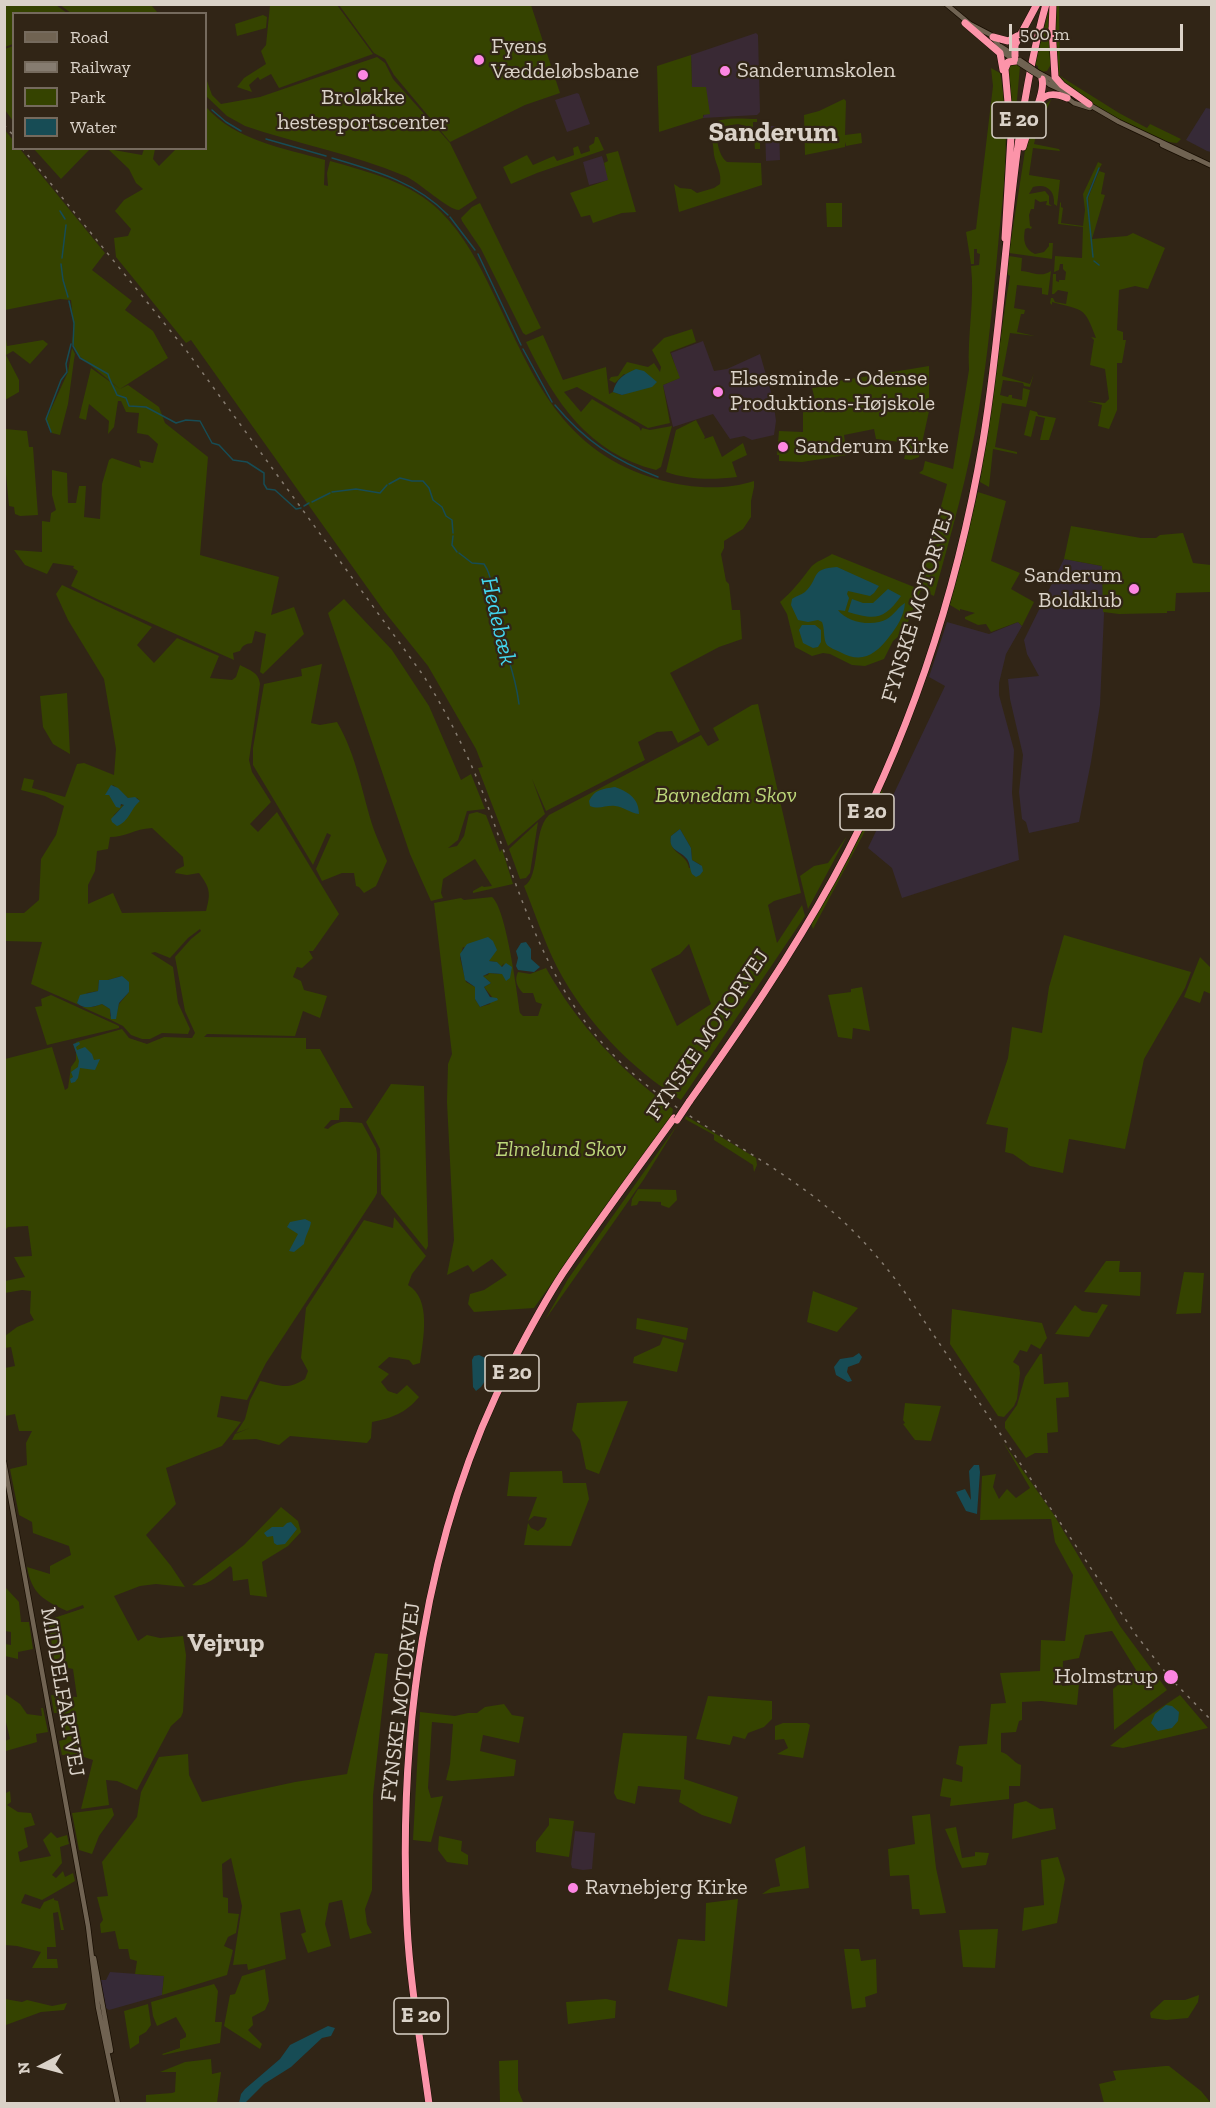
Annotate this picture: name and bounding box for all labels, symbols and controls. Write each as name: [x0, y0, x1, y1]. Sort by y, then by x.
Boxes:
legend: [12, 12, 207, 150]
scale bar: [1012, 12, 1186, 50]
text: 500 m: [1020, 23, 1070, 45]
text: Road: [70, 26, 109, 48]
place label: Fyens Væddeløbsbane: [491, 34, 639, 86]
marker: Fyens Væddeløbsbane: [472, 53, 486, 67]
text: Railway: [70, 56, 131, 78]
place label: Sanderumskolen: [737, 58, 896, 84]
marker: Sanderumskolen: [718, 64, 732, 78]
marker: Broløkke hestesportscenter: [356, 68, 370, 82]
place label: Broløkke hestesportscenter: [277, 85, 449, 136]
text: Park: [70, 86, 106, 108]
road number: E 20: [992, 102, 1046, 138]
text: Water: [70, 116, 117, 138]
district label: Sanderum: [708, 116, 838, 150]
place label: Elsesminde - Odense Produktions-Højskole: [730, 366, 935, 418]
marker: Elsesminde - Odense Produktions-Højskole: [711, 385, 725, 399]
place label: Sanderum Kirke: [795, 434, 949, 460]
marker: Sanderum Kirke: [776, 440, 790, 454]
street label: FYNSKE MOTORVEJ: [876, 506, 960, 706]
place label: Sanderum Boldklub: [1024, 563, 1122, 614]
water label: Hedebæk: [474, 574, 522, 668]
marker: Sanderum Boldklub: [1127, 582, 1141, 596]
park label: Bavnedam Skov: [655, 783, 797, 809]
road number: E 20: [840, 794, 894, 830]
street label: FYNSKE MOTORVEJ: [641, 945, 775, 1125]
park label: Elmelund Skov: [496, 1137, 626, 1163]
road number: E 20: [485, 1355, 539, 1391]
street label: FYNSKE MOTORVEJ: [376, 1601, 426, 1803]
street label: MIDDELFARTVEJ: [34, 1605, 90, 1779]
district label: Vejrup: [188, 1628, 264, 1660]
place label: Holmstrup: [1054, 1664, 1158, 1690]
marker: Holmstrup: [1162, 1668, 1180, 1686]
place label: Ravnebjerg Kirke: [585, 1875, 748, 1901]
marker: Ravnebjerg Kirke: [566, 1881, 580, 1895]
road number: E 20: [394, 1998, 448, 2034]
north arrow: [12, 2036, 72, 2096]
text: N: [14, 2061, 34, 2075]

